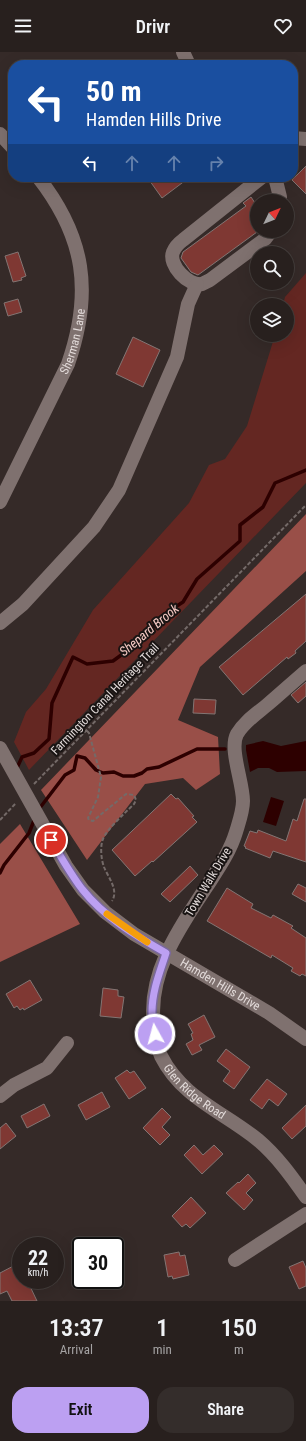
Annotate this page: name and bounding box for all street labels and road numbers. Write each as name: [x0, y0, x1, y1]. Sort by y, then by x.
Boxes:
street label: Sherman Lane: [57, 307, 88, 377]
street label: Farmington Canal Heritage Trail: [48, 640, 162, 758]
street label: Town Walk Drive: [182, 845, 234, 919]
street label: Hamden Hills Drive: [178, 956, 263, 1013]
street label: Glen Ridge Road: [161, 1062, 228, 1122]

